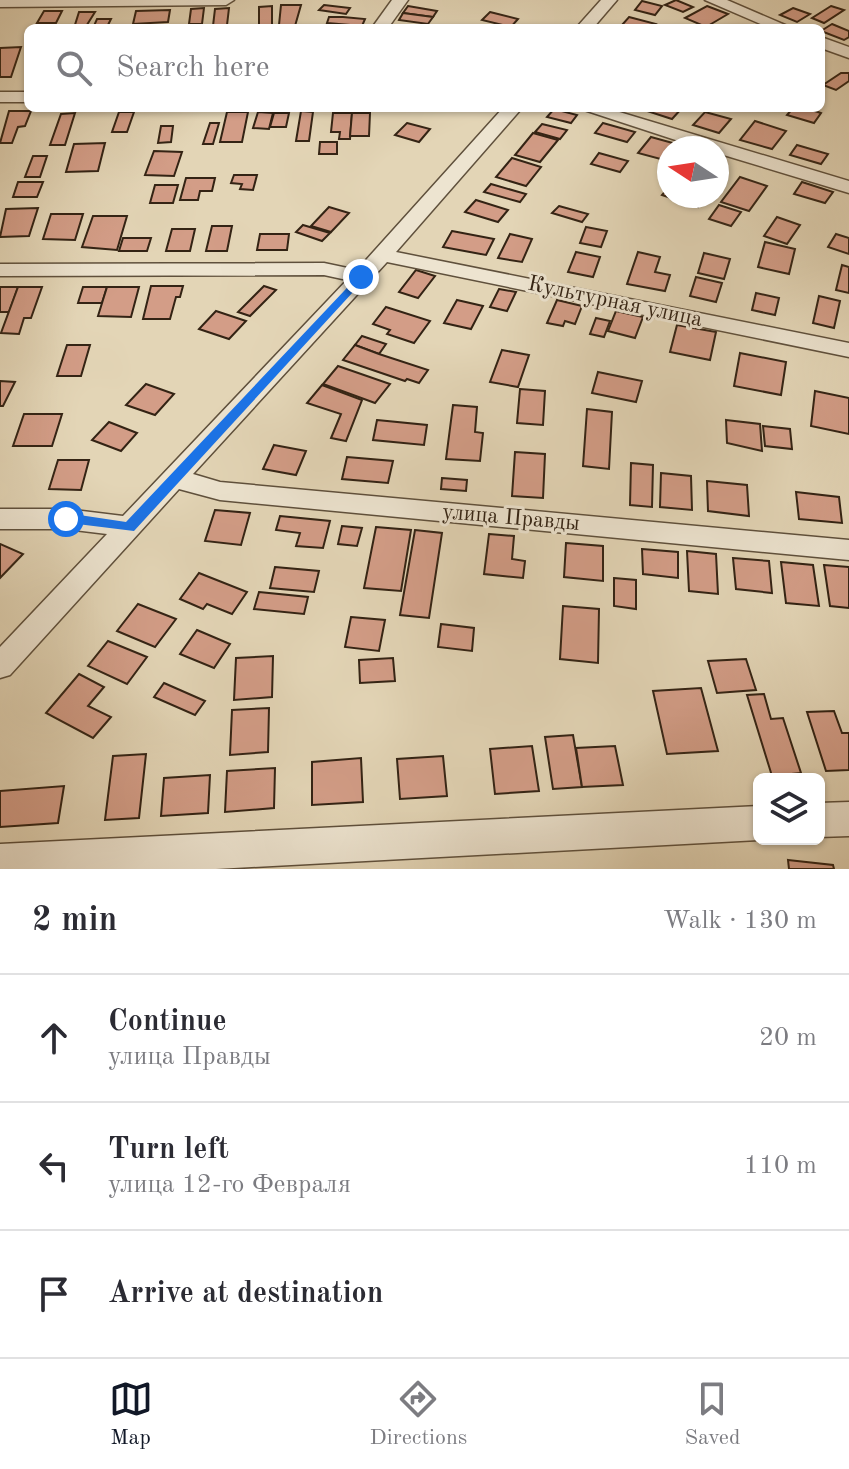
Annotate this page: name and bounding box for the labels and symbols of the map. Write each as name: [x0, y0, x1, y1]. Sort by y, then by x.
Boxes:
north arrow: [657, 136, 729, 208]
route end: [343, 259, 379, 295]
street label: Культурная улица: [526, 273, 704, 331]
route start: [48, 501, 84, 537]
street label: улица Правды: [441, 501, 581, 535]

